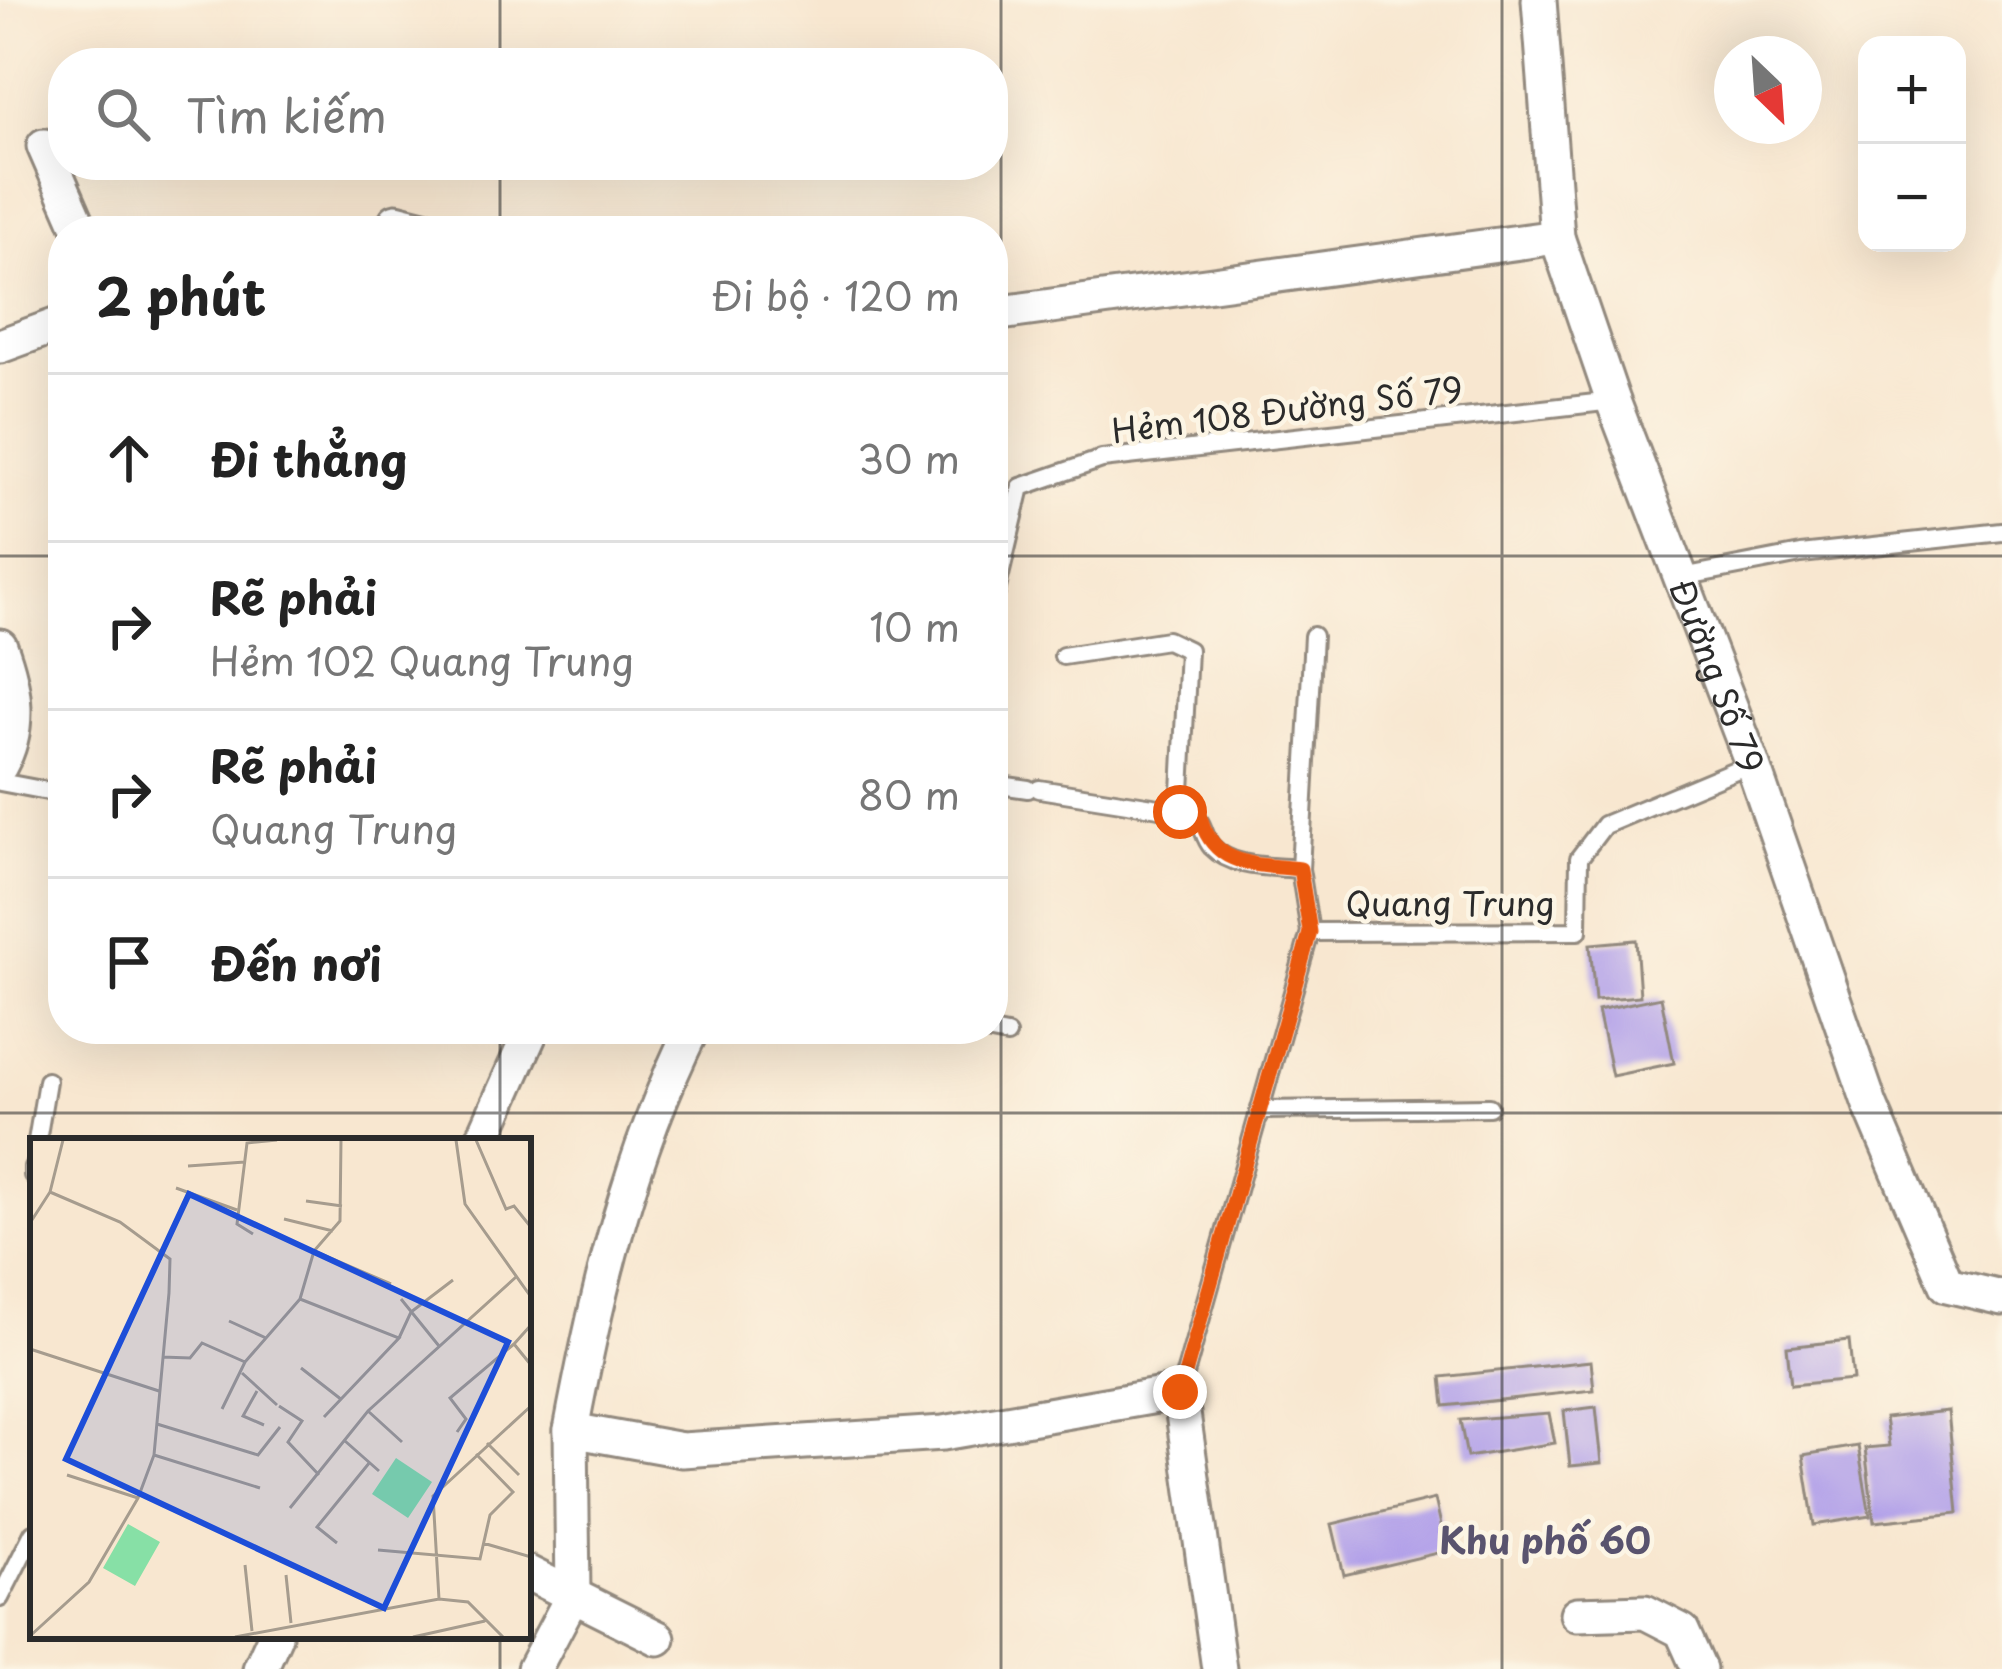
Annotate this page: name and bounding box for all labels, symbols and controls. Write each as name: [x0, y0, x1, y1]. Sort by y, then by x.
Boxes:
north arrow: [1714, 36, 1822, 144]
map controls: [1858, 36, 1966, 252]
button: +: [1858, 36, 1966, 144]
search box: [48, 48, 1008, 180]
text: Tìm kiếm: [186, 80, 387, 148]
icon: search: [90, 81, 156, 147]
button: −: [1858, 144, 1966, 252]
text: 2 phút: [96, 256, 266, 333]
text: Đi bộ · 120 m: [711, 265, 960, 324]
street label: Hẻm 108 Đường Số 79: [1109, 362, 1465, 454]
text: Đi thẳng: [210, 424, 407, 492]
icon: ahead: [96, 425, 162, 491]
text: 30 m: [857, 428, 960, 487]
text: Rẽ phải: [210, 562, 377, 630]
street label: Đường Số 79: [1659, 572, 1778, 779]
icon: right: [96, 593, 162, 659]
text: 10 m: [869, 596, 960, 655]
text: Hẻm 102 Quang Trung: [210, 630, 634, 689]
text: Rẽ phải: [210, 730, 377, 798]
icon: right: [96, 761, 162, 827]
text: 80 m: [858, 764, 960, 823]
route start: [1153, 785, 1207, 839]
text: Quang Trung: [210, 798, 457, 857]
street label: Quang Trung: [1345, 877, 1555, 927]
text: Đến nơi: [210, 928, 382, 996]
icon: arrive: [96, 929, 162, 995]
inset map: [30, 1138, 531, 1639]
route end: [1153, 1365, 1207, 1419]
district label: Khu phố 60: [1439, 1512, 1651, 1566]

